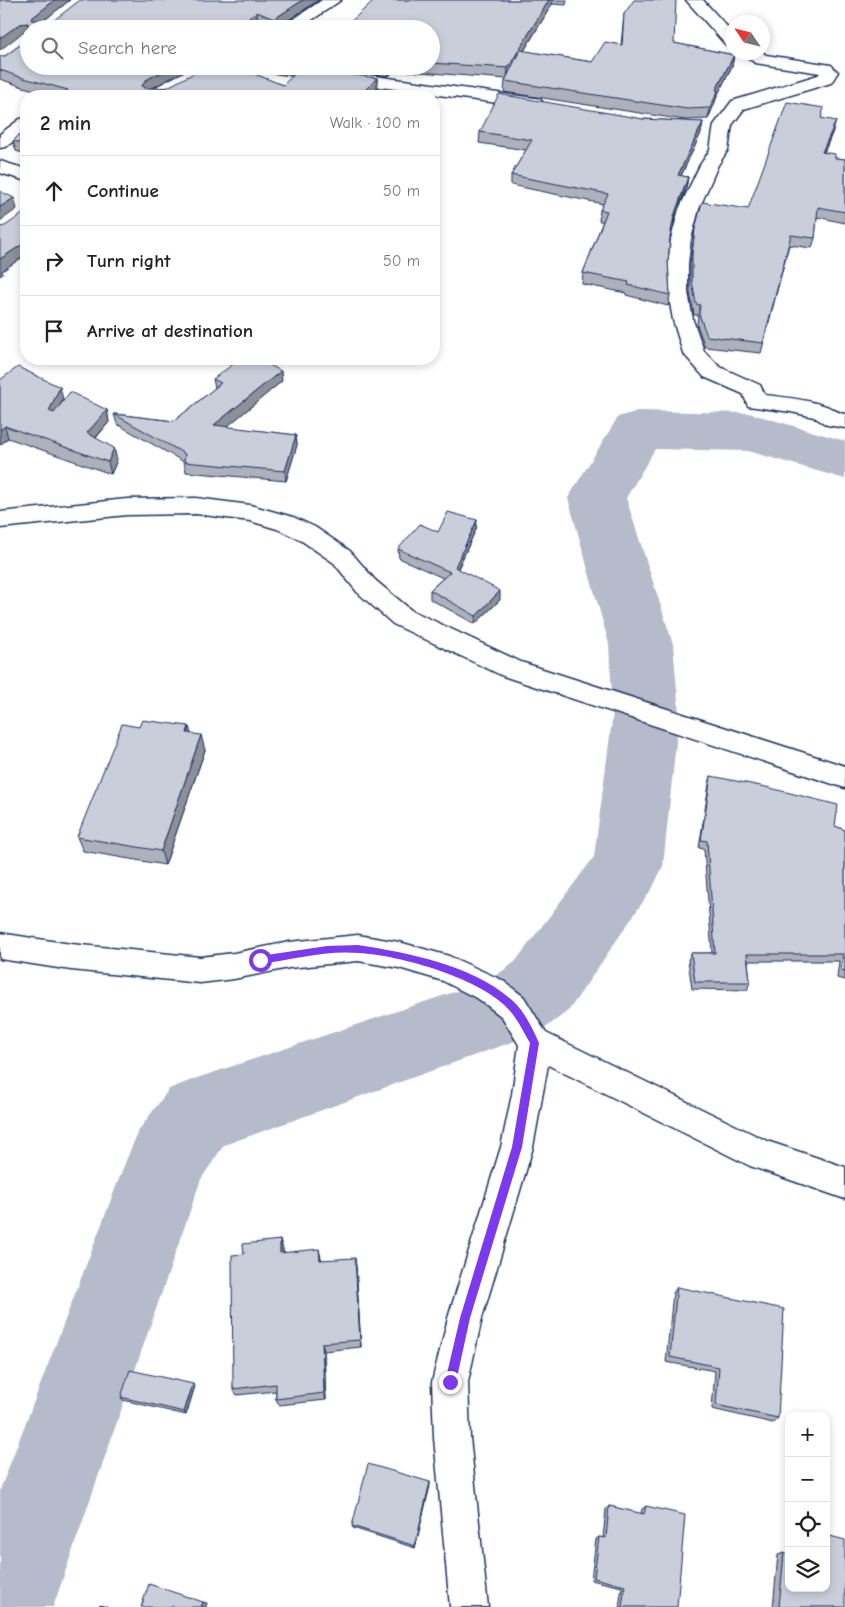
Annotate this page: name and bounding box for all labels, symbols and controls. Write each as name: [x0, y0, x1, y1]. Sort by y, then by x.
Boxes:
north arrow: [725, 15, 770, 60]
search box: [20, 20, 440, 75]
icon: search: [38, 34, 66, 62]
text: Search here: [78, 37, 177, 59]
text: 2 min: [40, 111, 91, 135]
text: Walk · 100 m: [330, 114, 420, 132]
icon: ahead: [40, 177, 68, 205]
text: Continue: [87, 180, 159, 202]
text: 50 m: [383, 182, 420, 200]
icon: right: [40, 247, 68, 275]
text: Turn right: [87, 250, 171, 272]
text: 50 m: [383, 252, 420, 270]
icon: arrive: [40, 317, 68, 345]
text: Arrive at destination: [87, 320, 253, 342]
route start: [249, 949, 272, 972]
route end: [439, 1371, 462, 1394]
map controls: [785, 1412, 830, 1592]
button: +: [785, 1412, 830, 1457]
button: −: [785, 1457, 830, 1502]
button: locate: [785, 1502, 830, 1547]
button: layers: [785, 1547, 830, 1592]

